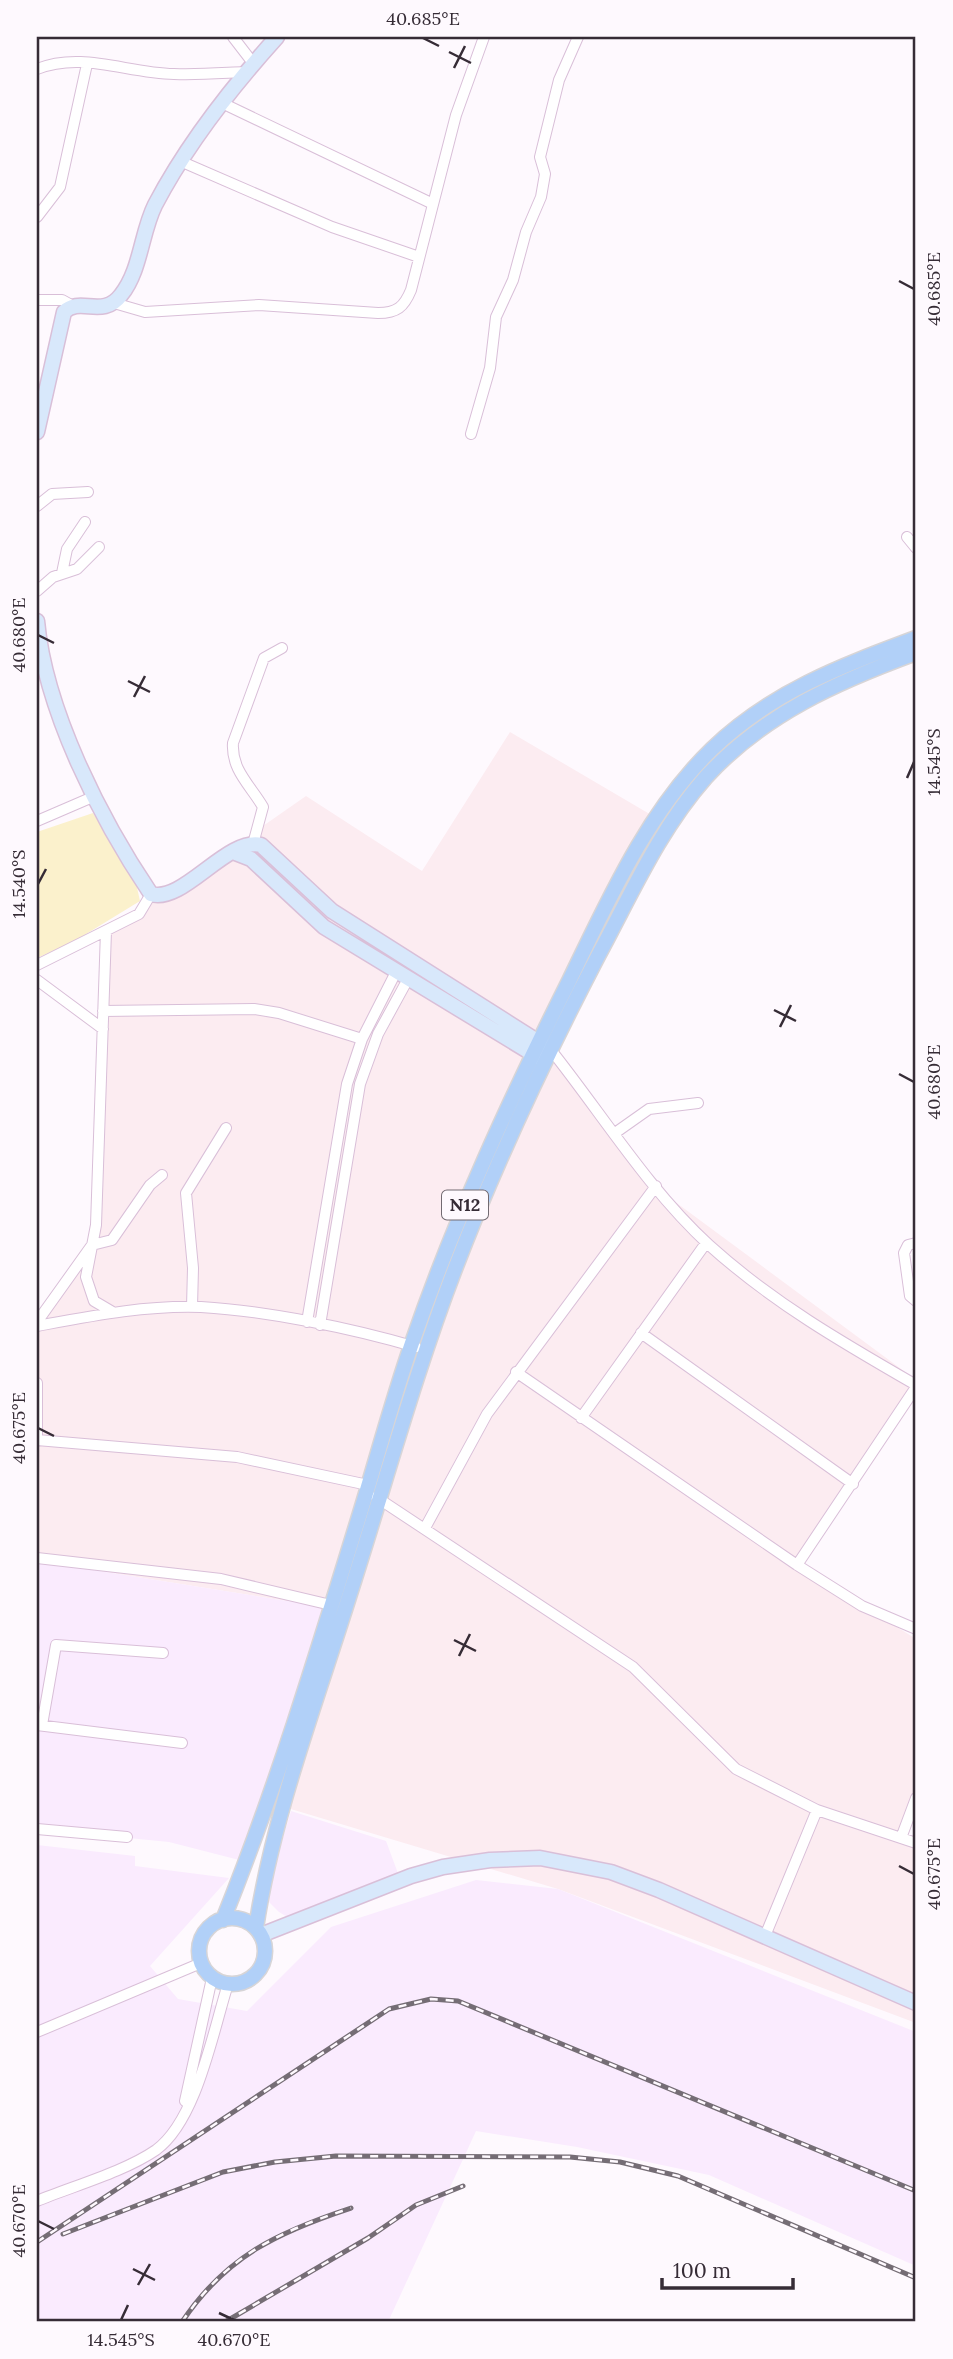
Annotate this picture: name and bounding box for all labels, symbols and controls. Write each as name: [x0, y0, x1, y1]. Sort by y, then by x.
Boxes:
text: 40.685°E: [386, 7, 460, 30]
text: 40.685°E: [922, 252, 945, 326]
text: 40.680°E: [7, 597, 30, 673]
text: 14.545°S: [922, 728, 945, 796]
text: 14.540°S: [7, 850, 30, 918]
text: 40.680°E: [922, 1044, 945, 1120]
road number: N12: [442, 1190, 488, 1220]
text: 40.675°E: [7, 1392, 30, 1464]
text: 40.675°E: [922, 1838, 945, 1910]
text: 40.670°E: [7, 2184, 30, 2258]
scale bar: [662, 2247, 794, 2291]
text: 100 m: [673, 2257, 731, 2284]
text: 14.545°S: [87, 2328, 155, 2351]
text: 40.670°E: [197, 2328, 271, 2351]

